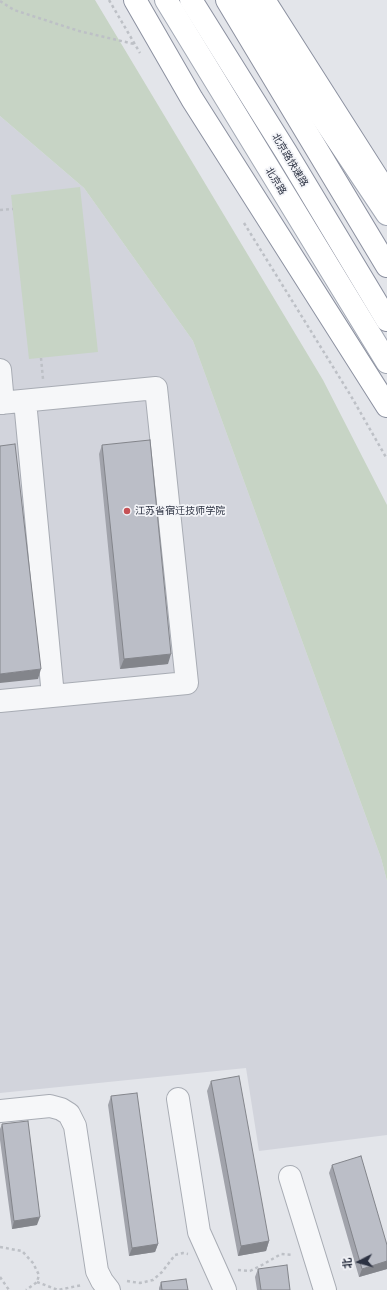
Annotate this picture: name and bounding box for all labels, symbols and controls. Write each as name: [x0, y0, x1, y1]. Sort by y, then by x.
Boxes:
street label: 北京路快速路: [269, 131, 311, 189]
street label: 北京路: [263, 165, 289, 197]
place label: 江苏省宿迁技师学院: [135, 505, 225, 517]
marker: 江苏省宿迁技师学院: [122, 506, 132, 516]
north arrow: [339, 1242, 379, 1282]
text: 北: [340, 1257, 354, 1269]

